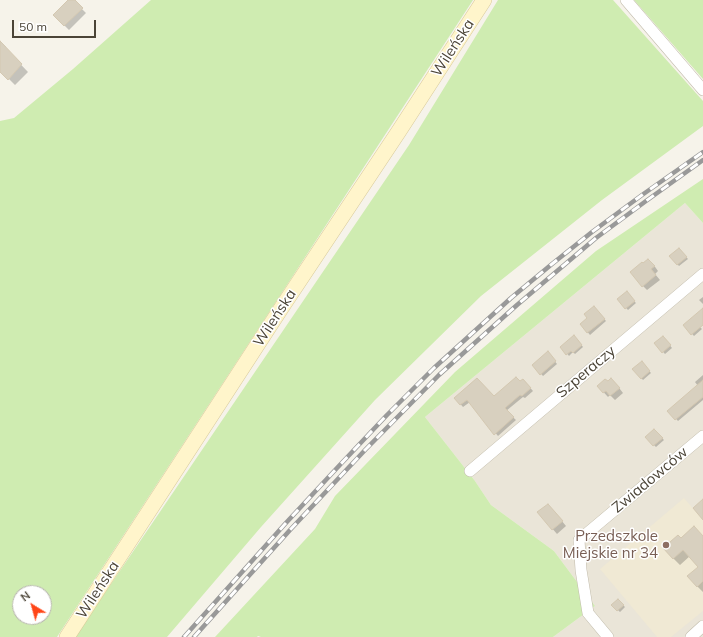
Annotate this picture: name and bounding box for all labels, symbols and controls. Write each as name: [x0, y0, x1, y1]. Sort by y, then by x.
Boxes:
scale bar: [14, 12, 98, 38]
street label: Wileńska: [428, 16, 478, 80]
text: 50 m: [19, 19, 47, 34]
street label: Wileńska: [250, 286, 300, 350]
street label: Szperaczy: [553, 342, 619, 402]
street label: Zwiadowców: [608, 443, 692, 517]
place label: Przedszkole Miejskie nr 34: [563, 527, 658, 562]
marker: Przedszkole Miejskie nr 34: [661, 540, 671, 550]
street label: Wileńska: [73, 558, 123, 622]
north arrow: [12, 585, 52, 625]
text: N: [18, 588, 33, 604]

